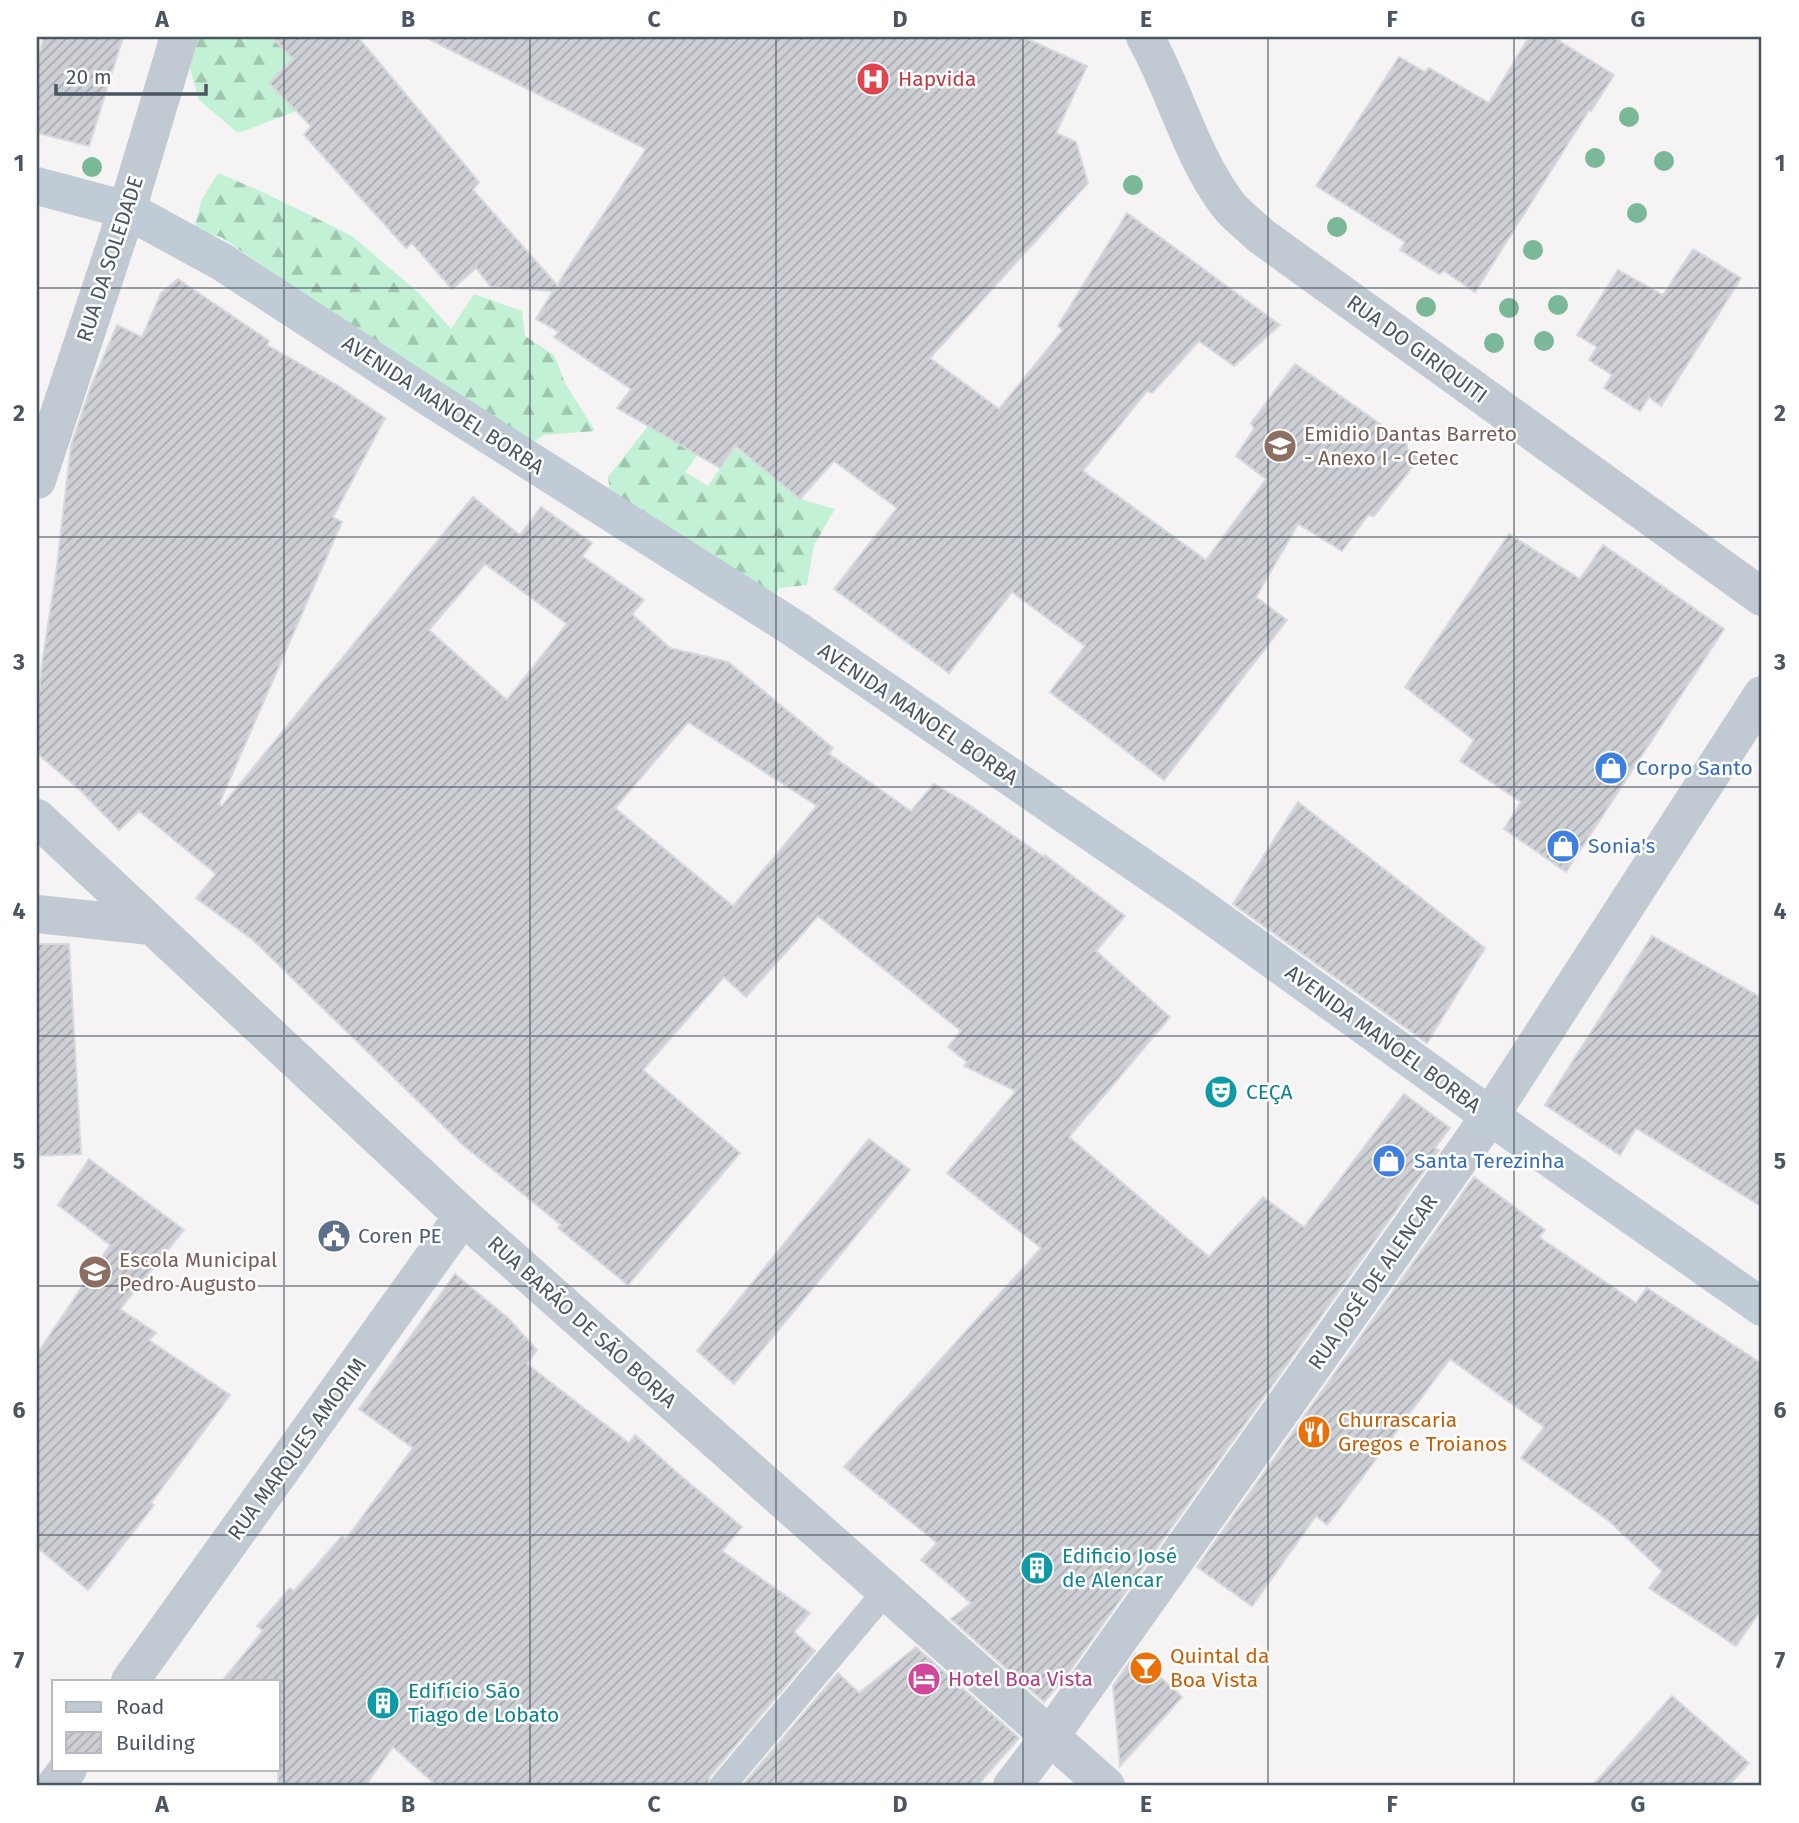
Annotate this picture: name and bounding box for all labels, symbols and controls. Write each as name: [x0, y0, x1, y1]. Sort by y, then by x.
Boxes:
text: A: [154, 5, 169, 33]
text: B: [401, 5, 415, 33]
text: C: [647, 5, 661, 33]
text: D: [893, 5, 908, 33]
text: E: [1140, 5, 1152, 33]
text: F: [1386, 5, 1398, 33]
text: G: [1631, 5, 1645, 33]
scale bar: [56, 52, 206, 96]
hospital icon: Hapvida: [854, 60, 892, 98]
text: 20 m: [66, 64, 112, 90]
place label: Hapvida: [898, 66, 976, 92]
text: 1: [14, 149, 24, 177]
text: 1: [1775, 149, 1785, 177]
street label: RUA DA SOLEDADE: [71, 173, 149, 345]
street label: RUA DO GIRIQUITI: [1342, 289, 1492, 409]
street label: AVENIDA MANOEL BORBA: [337, 330, 549, 480]
text: 2: [13, 399, 25, 427]
text: 2: [1774, 399, 1786, 427]
place label: Emidio Dantas Barreto - Anexo I - Cetec: [1304, 421, 1517, 471]
school or university icon: Emidio Dantas Barreto - Anexo I - Cetec: [1261, 427, 1299, 465]
street label: AVENIDA MANOEL BORBA: [813, 637, 1023, 791]
text: 3: [12, 648, 25, 676]
text: 3: [1773, 648, 1786, 676]
shop icon: Corpo Santo: [1592, 749, 1630, 787]
place label: Corpo Santo: [1636, 755, 1753, 781]
shop icon: Sonia's: [1544, 827, 1582, 865]
place label: Sonia's: [1588, 833, 1656, 859]
text: 4: [13, 897, 26, 925]
text: 4: [1774, 897, 1787, 925]
street label: AVENIDA MANOEL BORBA: [1280, 959, 1486, 1119]
theatre icon: CEÇA: [1202, 1073, 1240, 1111]
place label: CEÇA: [1246, 1079, 1293, 1105]
shop icon: Santa Terezinha: [1370, 1142, 1408, 1180]
text: 5: [13, 1147, 25, 1175]
text: 5: [1774, 1147, 1786, 1175]
place label: Santa Terezinha: [1414, 1148, 1565, 1174]
street label: RUA JOSÉ DE ALENCAR: [1303, 1189, 1443, 1375]
public building icon: Coren PE: [315, 1217, 353, 1255]
place label: Coren PE: [358, 1223, 442, 1249]
street label: RUA BARÃO DE SÃO BORJA: [482, 1230, 682, 1414]
place label: Escola Municipal Pedro Augusto: [119, 1247, 277, 1297]
school or university icon: Escola Municipal Pedro Augusto: [76, 1253, 114, 1291]
street label: RUA MARQUES AMORIM: [222, 1353, 372, 1545]
text: 6: [13, 1396, 26, 1424]
text: 6: [1774, 1396, 1787, 1424]
place label: Churrascaria Gregos e Troianos: [1338, 1407, 1507, 1457]
restaurant icon: Churrascaria Gregos e Troianos: [1295, 1413, 1333, 1451]
place label: Edificio José de Alencar: [1062, 1543, 1177, 1593]
building icon: Edificio José de Alencar: [1018, 1549, 1056, 1587]
place label: Quintal da Boa Vista: [1170, 1643, 1269, 1693]
text: 7: [14, 1646, 25, 1674]
text: 7: [1775, 1646, 1786, 1674]
bar icon: Quintal da Boa Vista: [1127, 1649, 1165, 1687]
hotel icon: Hotel Boa Vista: [905, 1660, 943, 1698]
place label: Hotel Boa Vista: [948, 1666, 1093, 1692]
place label: Edifício São Tiago de Lobato: [408, 1678, 559, 1728]
legend: [52, 1680, 280, 1770]
building icon: Edifício São Tiago de Lobato: [364, 1684, 402, 1722]
text: Road: [116, 1694, 164, 1720]
text: Building: [116, 1730, 195, 1756]
text: A: [154, 1790, 169, 1818]
text: B: [401, 1790, 415, 1818]
text: C: [647, 1790, 661, 1818]
text: D: [893, 1790, 908, 1818]
text: E: [1140, 1790, 1152, 1818]
text: F: [1386, 1790, 1398, 1818]
text: G: [1631, 1790, 1645, 1818]

